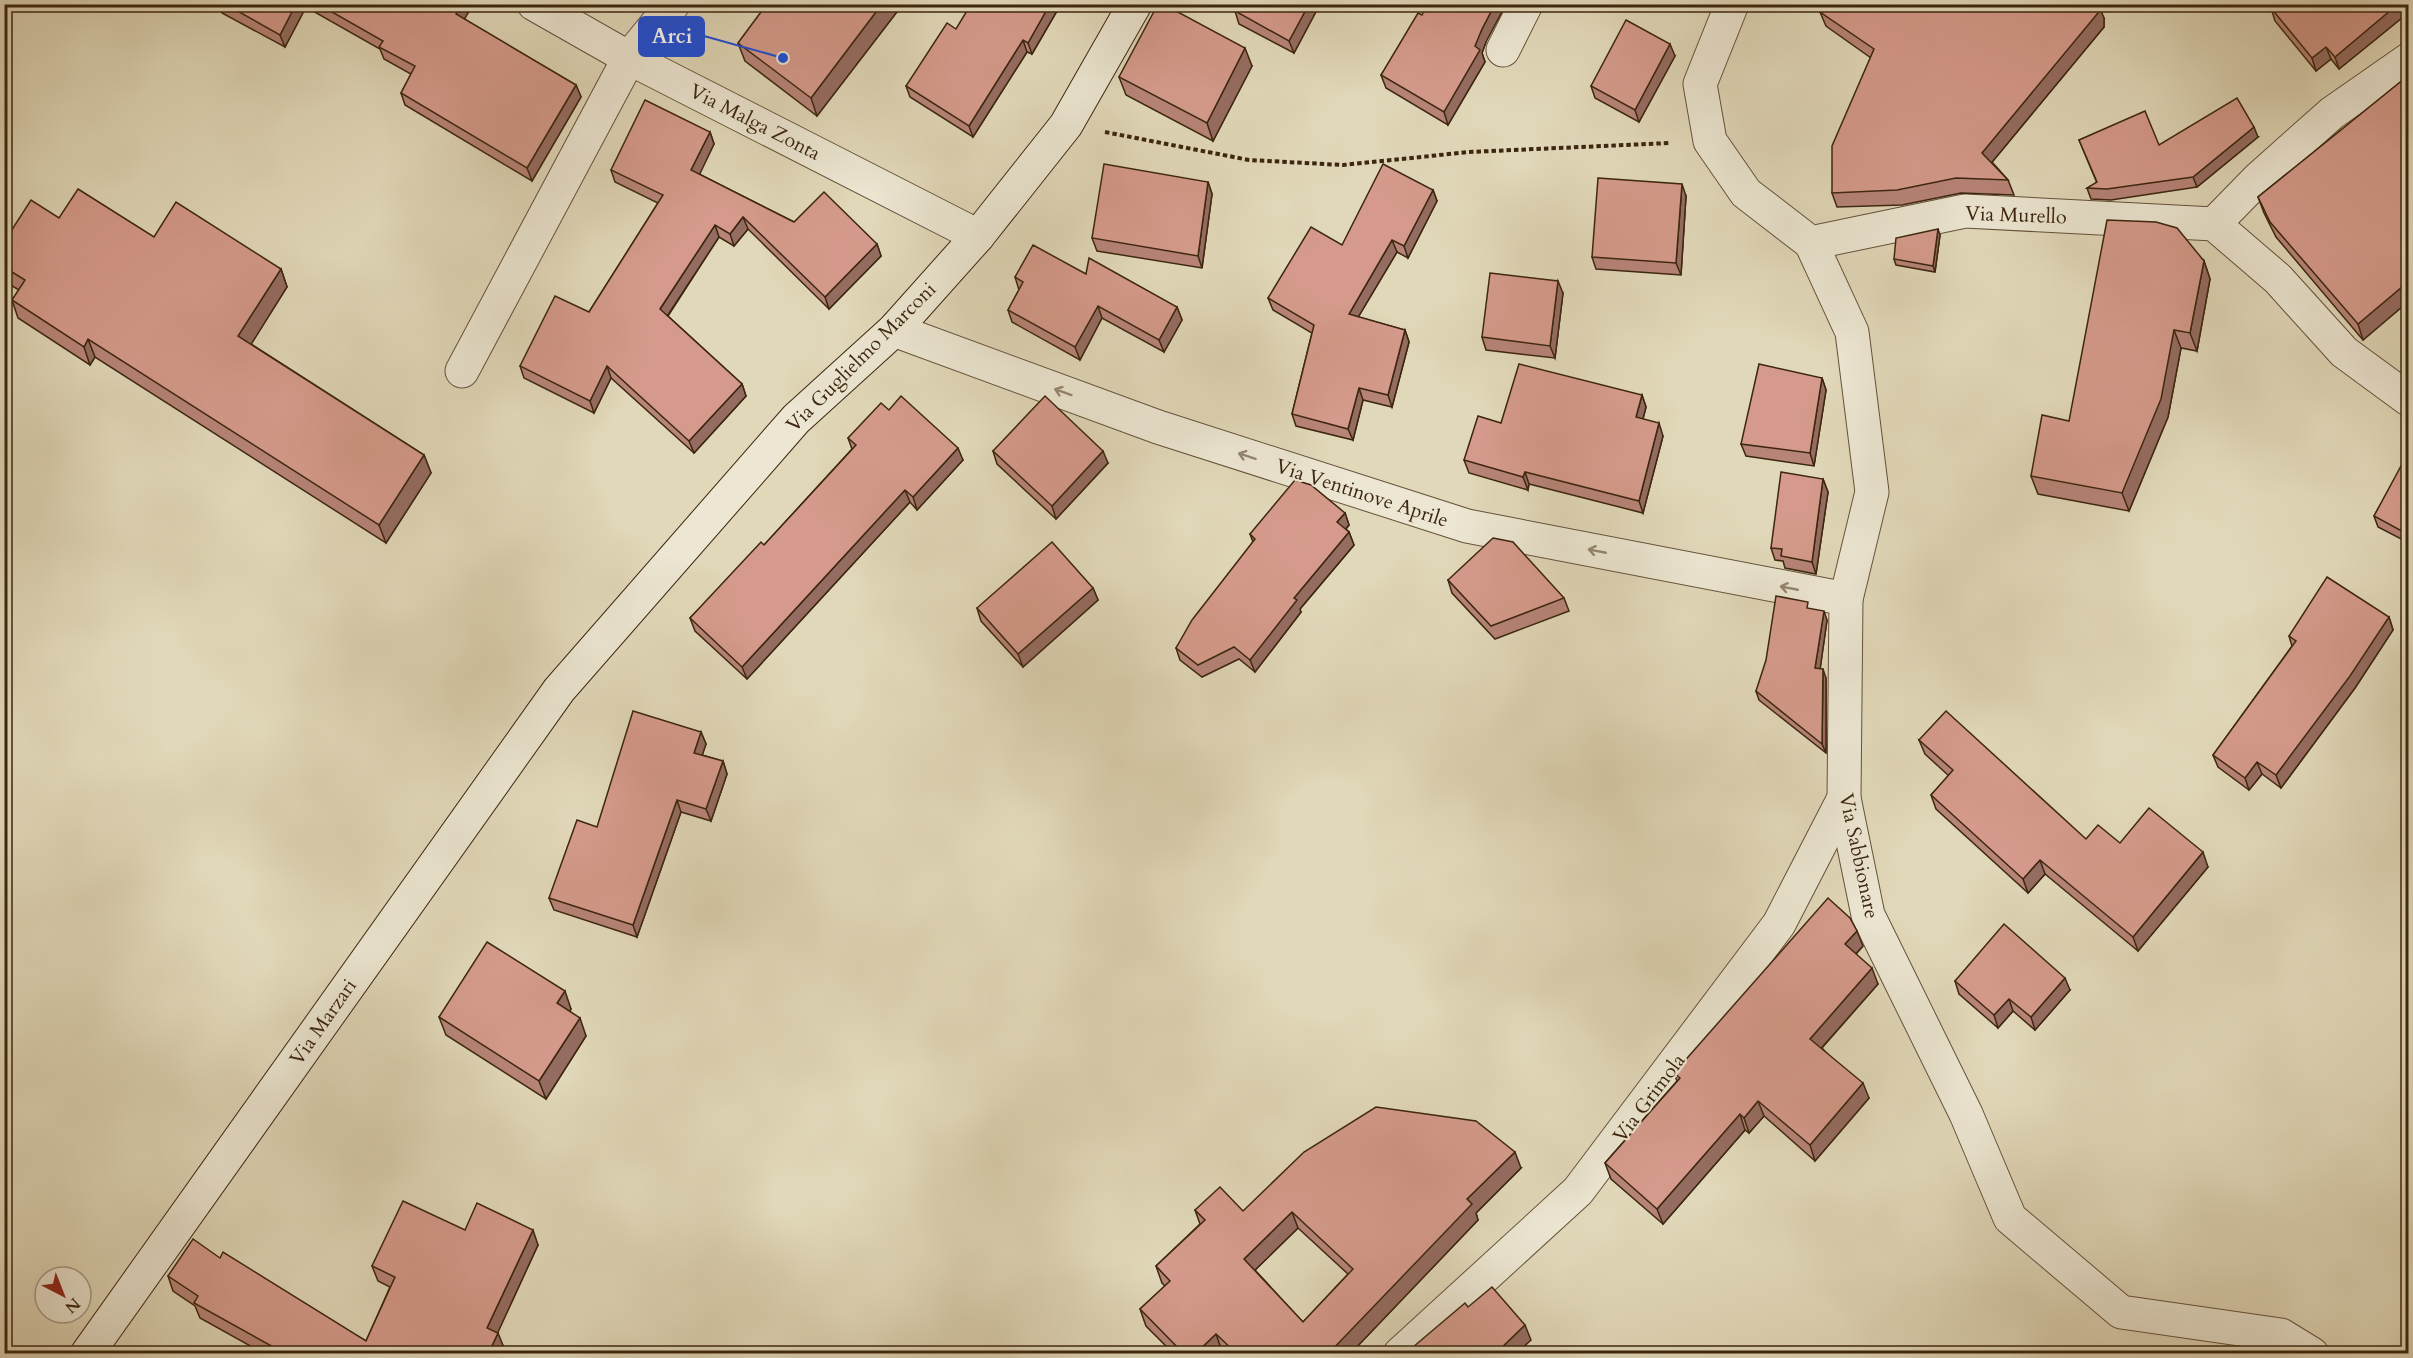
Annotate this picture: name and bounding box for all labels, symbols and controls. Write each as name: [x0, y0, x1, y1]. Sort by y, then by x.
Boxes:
callout: Arci: [639, 17, 704, 56]
text: Arci: [652, 22, 693, 51]
street label: Via Malga Zonta: [685, 77, 825, 167]
street label: Via Murello: [1965, 200, 2067, 230]
street label: Via Guglielmo Marconi: [780, 276, 942, 438]
one-way arrow: [1054, 386, 1073, 397]
one-way arrow: [1238, 450, 1257, 461]
street label: Via Ventinove Aprile: [1272, 452, 1452, 534]
one-way arrow: [1588, 545, 1607, 556]
one-way arrow: [1779, 582, 1799, 593]
street label: Via Sabbionare: [1833, 791, 1885, 921]
street label: Via Marzari: [283, 973, 363, 1071]
street label: Via Grimola: [1607, 1048, 1691, 1148]
north arrow: [33, 1265, 93, 1325]
text: N: [60, 1293, 85, 1318]

